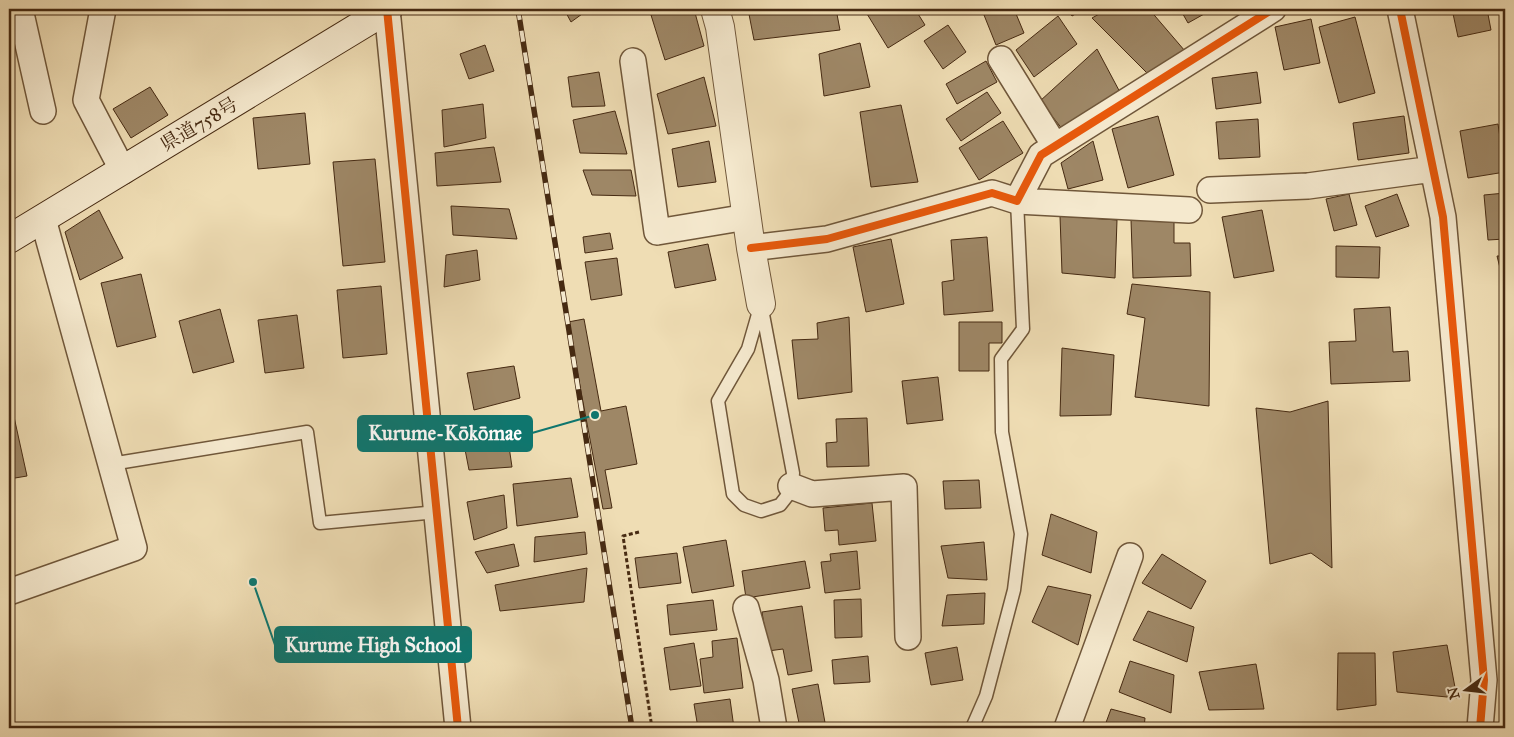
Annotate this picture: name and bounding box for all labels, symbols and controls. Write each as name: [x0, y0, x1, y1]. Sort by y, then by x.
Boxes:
street label: 県道758号: [156, 92, 242, 156]
callout: Kurume-Kōkōmae: [358, 416, 532, 451]
text: Kurume-Kōkōmae: [368, 421, 522, 445]
callout: Kurume High School: [275, 627, 471, 662]
text: Kurume High School: [285, 633, 462, 658]
north arrow: [1442, 664, 1492, 714]
text: N: [1444, 685, 1464, 701]

